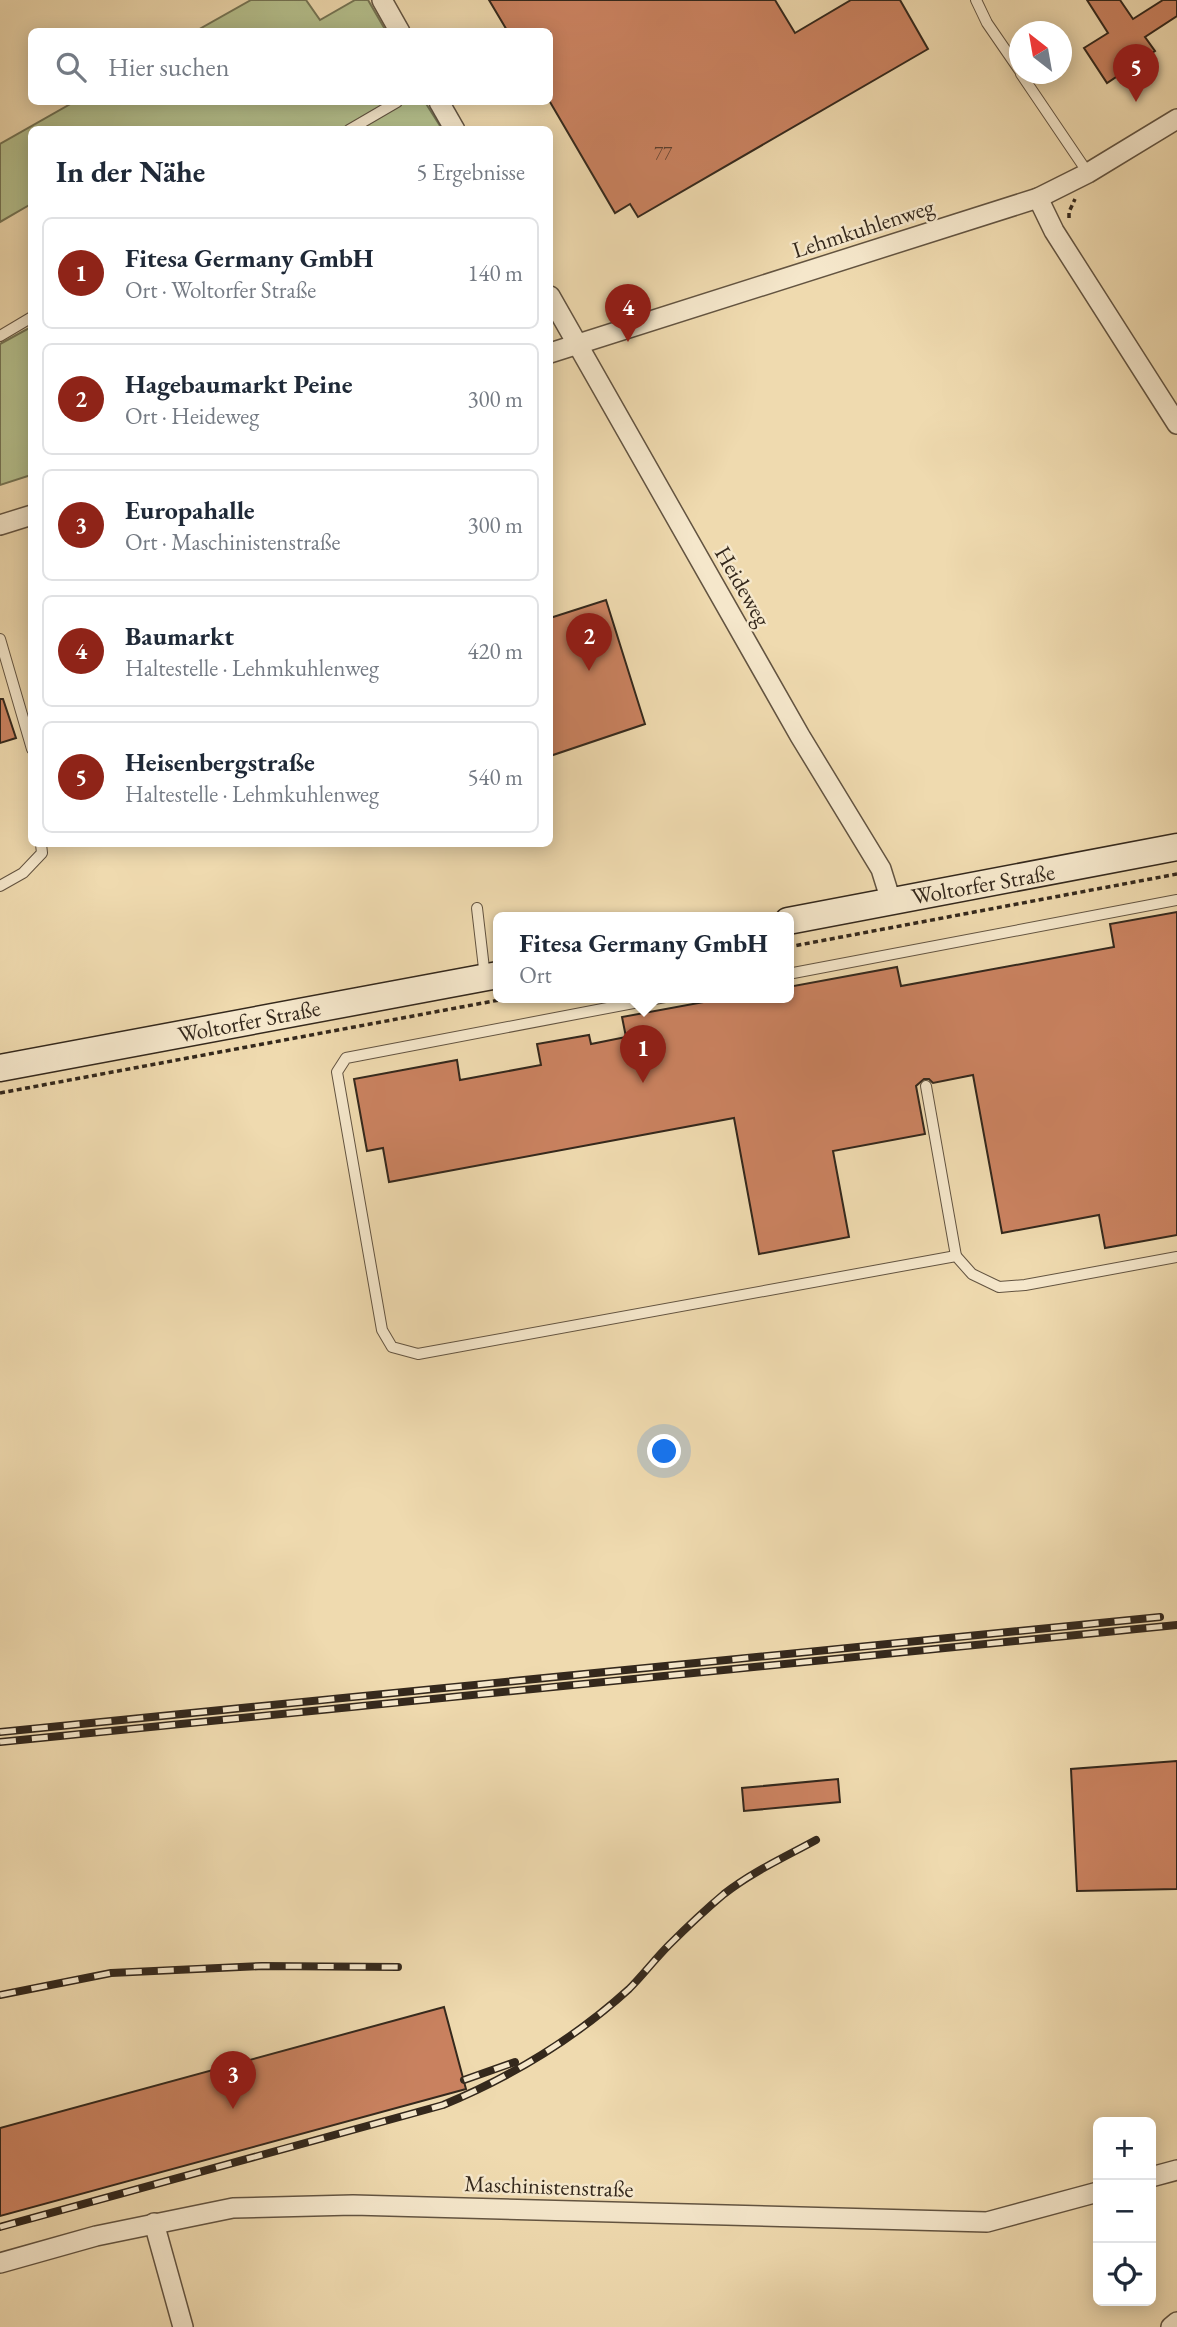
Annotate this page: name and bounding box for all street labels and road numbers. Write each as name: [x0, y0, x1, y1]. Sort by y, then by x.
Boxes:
street label: Lehmkuhlenweg: [788, 191, 939, 265]
street label: Heideweg: [708, 540, 778, 632]
street label: Woltorfer Straße: [909, 857, 1057, 911]
street label: Woltorfer Straße: [175, 992, 323, 1050]
street label: Maschinistenstraße: [464, 2168, 634, 2204]

